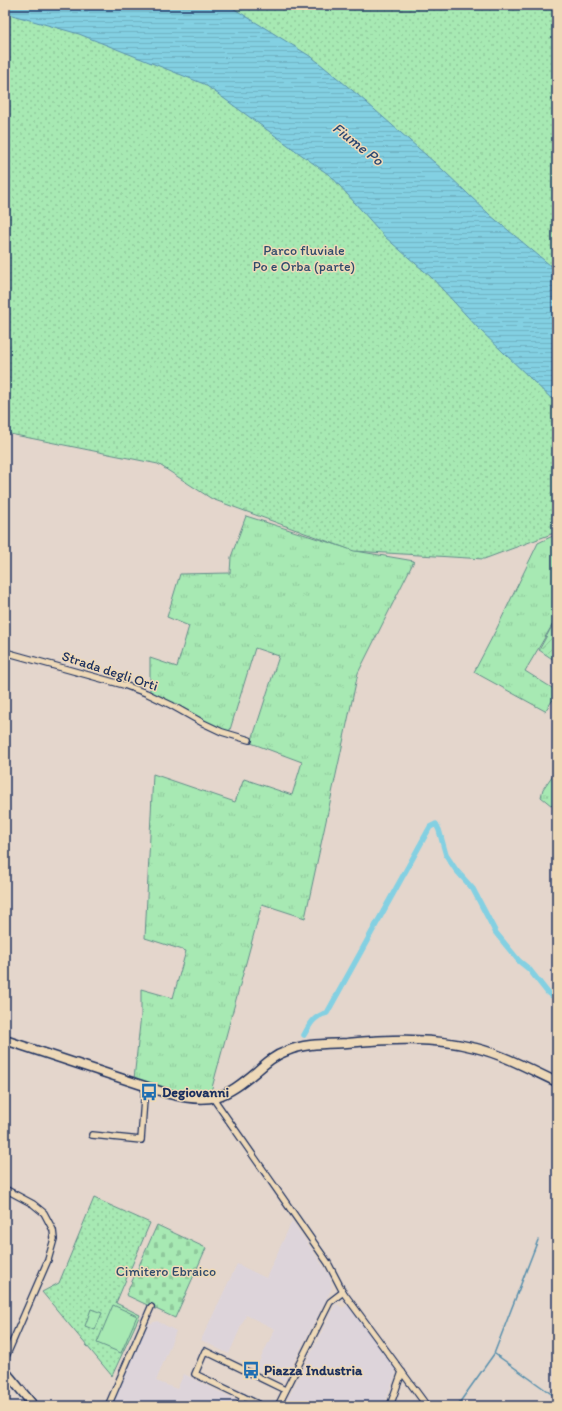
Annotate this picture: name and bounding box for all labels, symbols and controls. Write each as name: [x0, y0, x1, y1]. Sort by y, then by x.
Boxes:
water label: Fiume Po: [329, 119, 388, 170]
park label: Parco fluviale Po e Orba (parte): [253, 242, 355, 275]
street label: Strada degli Orti: [60, 647, 160, 695]
bus stop icon: Degiovanni: [139, 1082, 159, 1102]
place label: Degiovanni: [162, 1084, 229, 1101]
park label: Cimitero Ebraico: [116, 1263, 216, 1280]
bus stop icon: Piazza Industria: [241, 1360, 261, 1380]
place label: Piazza Industria: [264, 1362, 363, 1379]

